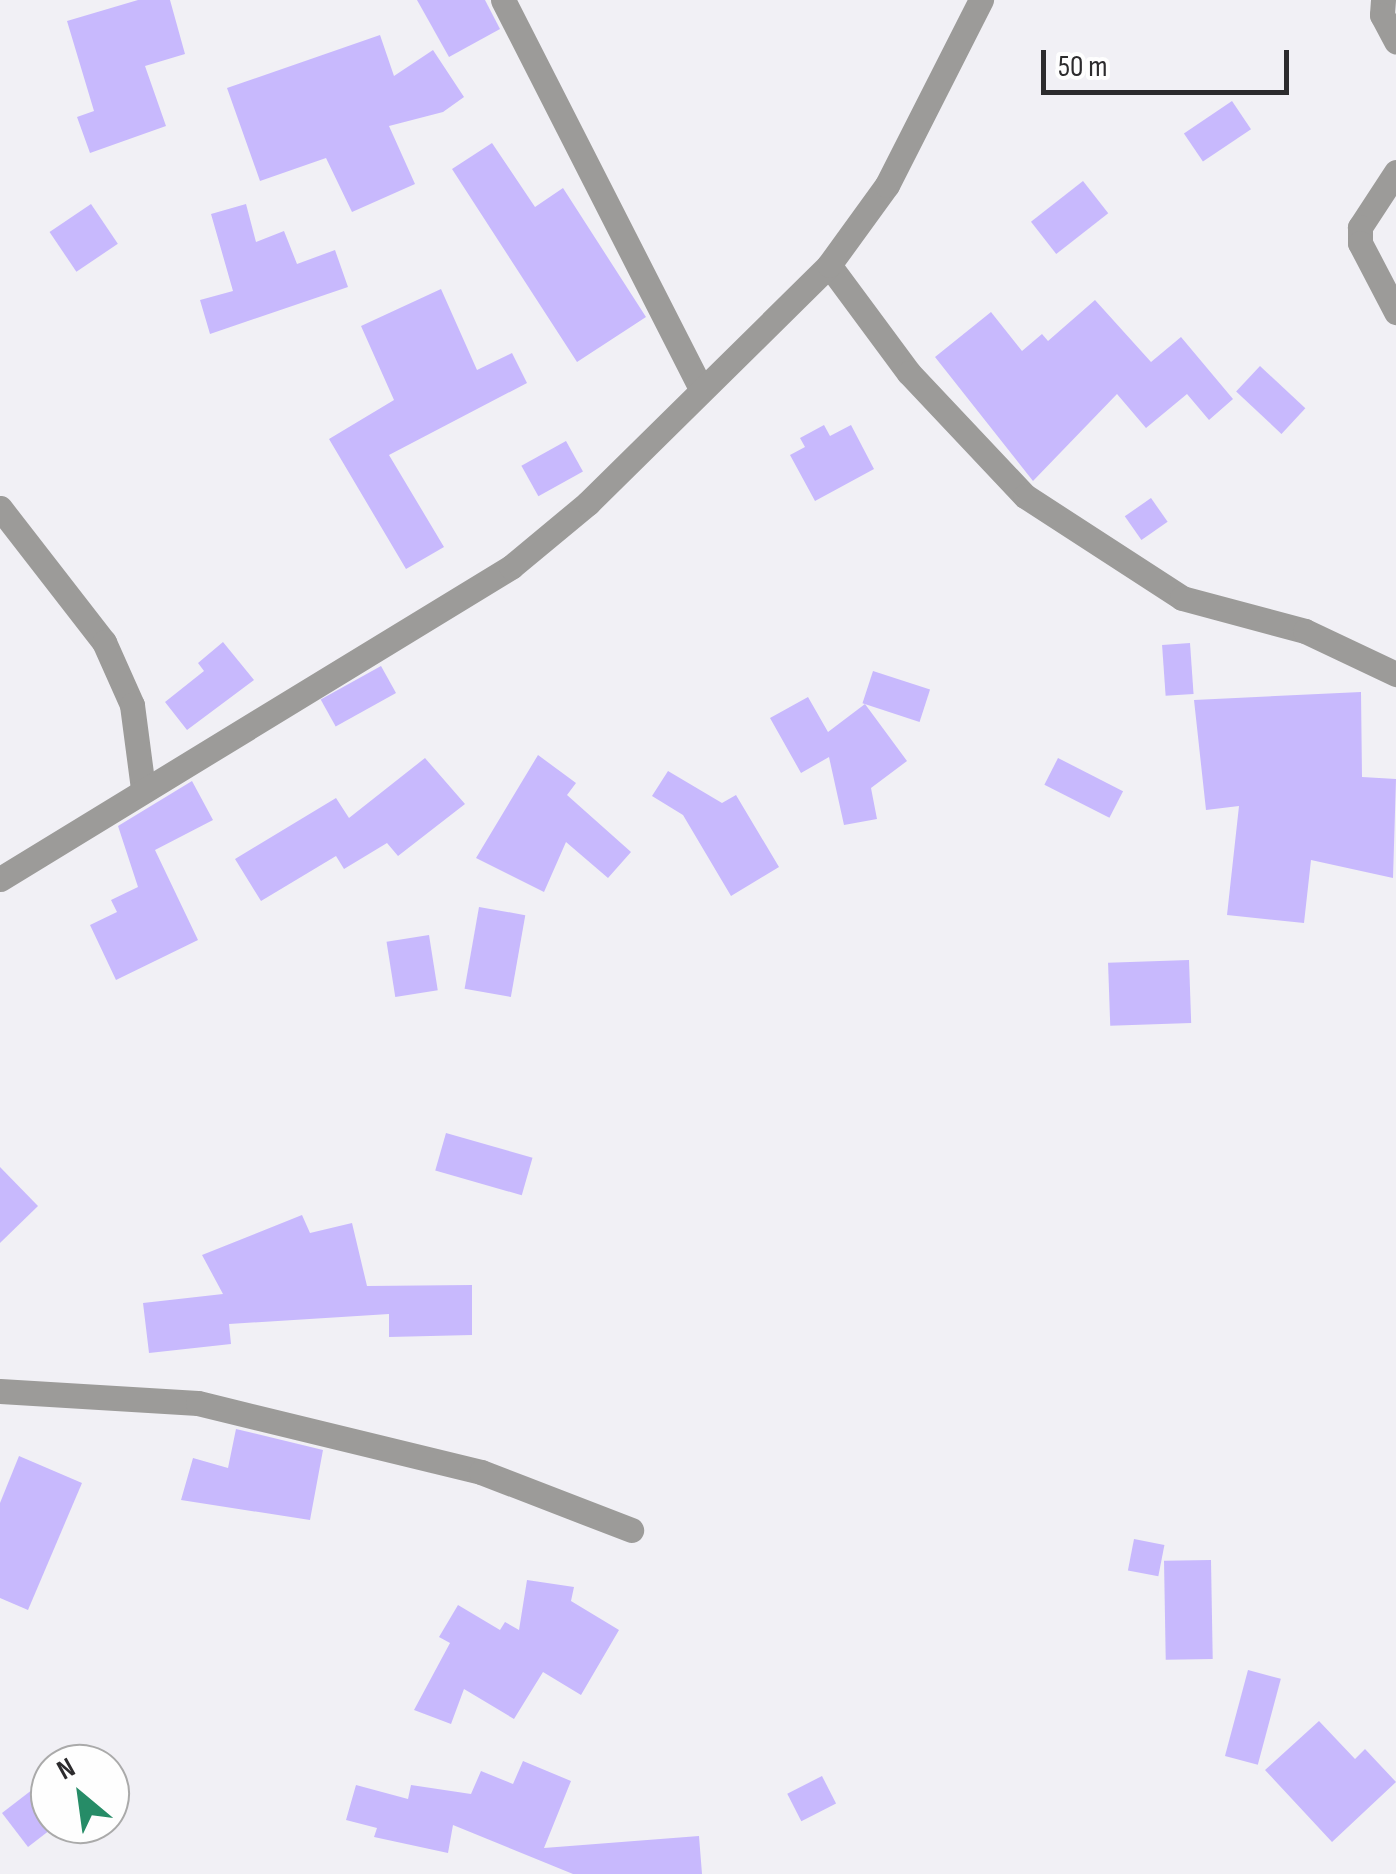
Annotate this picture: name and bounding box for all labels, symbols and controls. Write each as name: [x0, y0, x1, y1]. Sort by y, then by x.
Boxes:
scale bar: [1046, 30, 1294, 92]
text: 50 m: [1058, 49, 1107, 85]
north arrow: [30, 1744, 130, 1844]
text: N: [52, 1751, 81, 1787]

